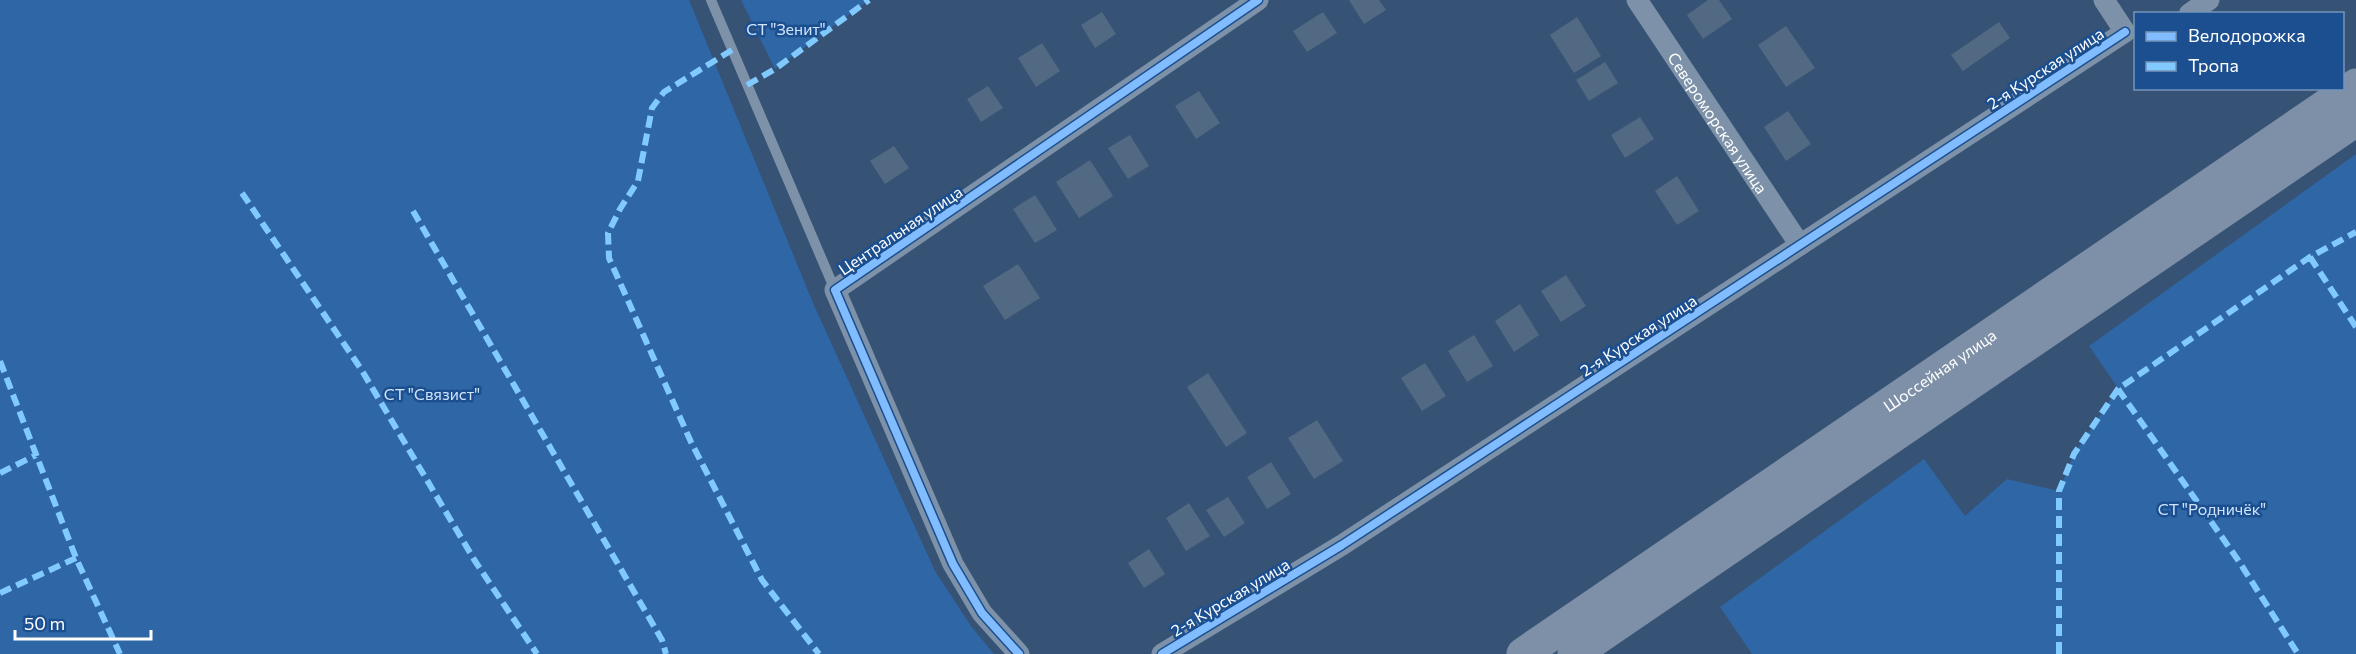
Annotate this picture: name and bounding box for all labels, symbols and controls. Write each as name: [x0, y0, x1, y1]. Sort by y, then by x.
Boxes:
legend: [2134, 12, 2344, 90]
park label: СТ "Зенит": [746, 19, 826, 38]
street label: 2-я Курская улица: [1983, 23, 2107, 113]
text: Велодорожка: [2188, 24, 2306, 46]
street label: Североморская улица: [1665, 48, 1772, 197]
text: Тропа: [2188, 54, 2239, 76]
street label: Центральная улица: [835, 182, 965, 278]
street label: 2-я Курская улица: [1576, 290, 1700, 380]
street label: Шоссейная улица: [1879, 325, 1999, 415]
park label: СТ "Связист": [384, 384, 480, 403]
park label: СТ "Родничёк": [2158, 499, 2266, 518]
street label: 2-я Курская улица: [1167, 554, 1293, 640]
scale bar: [15, 603, 152, 641]
text: 50 m: [24, 612, 65, 634]

